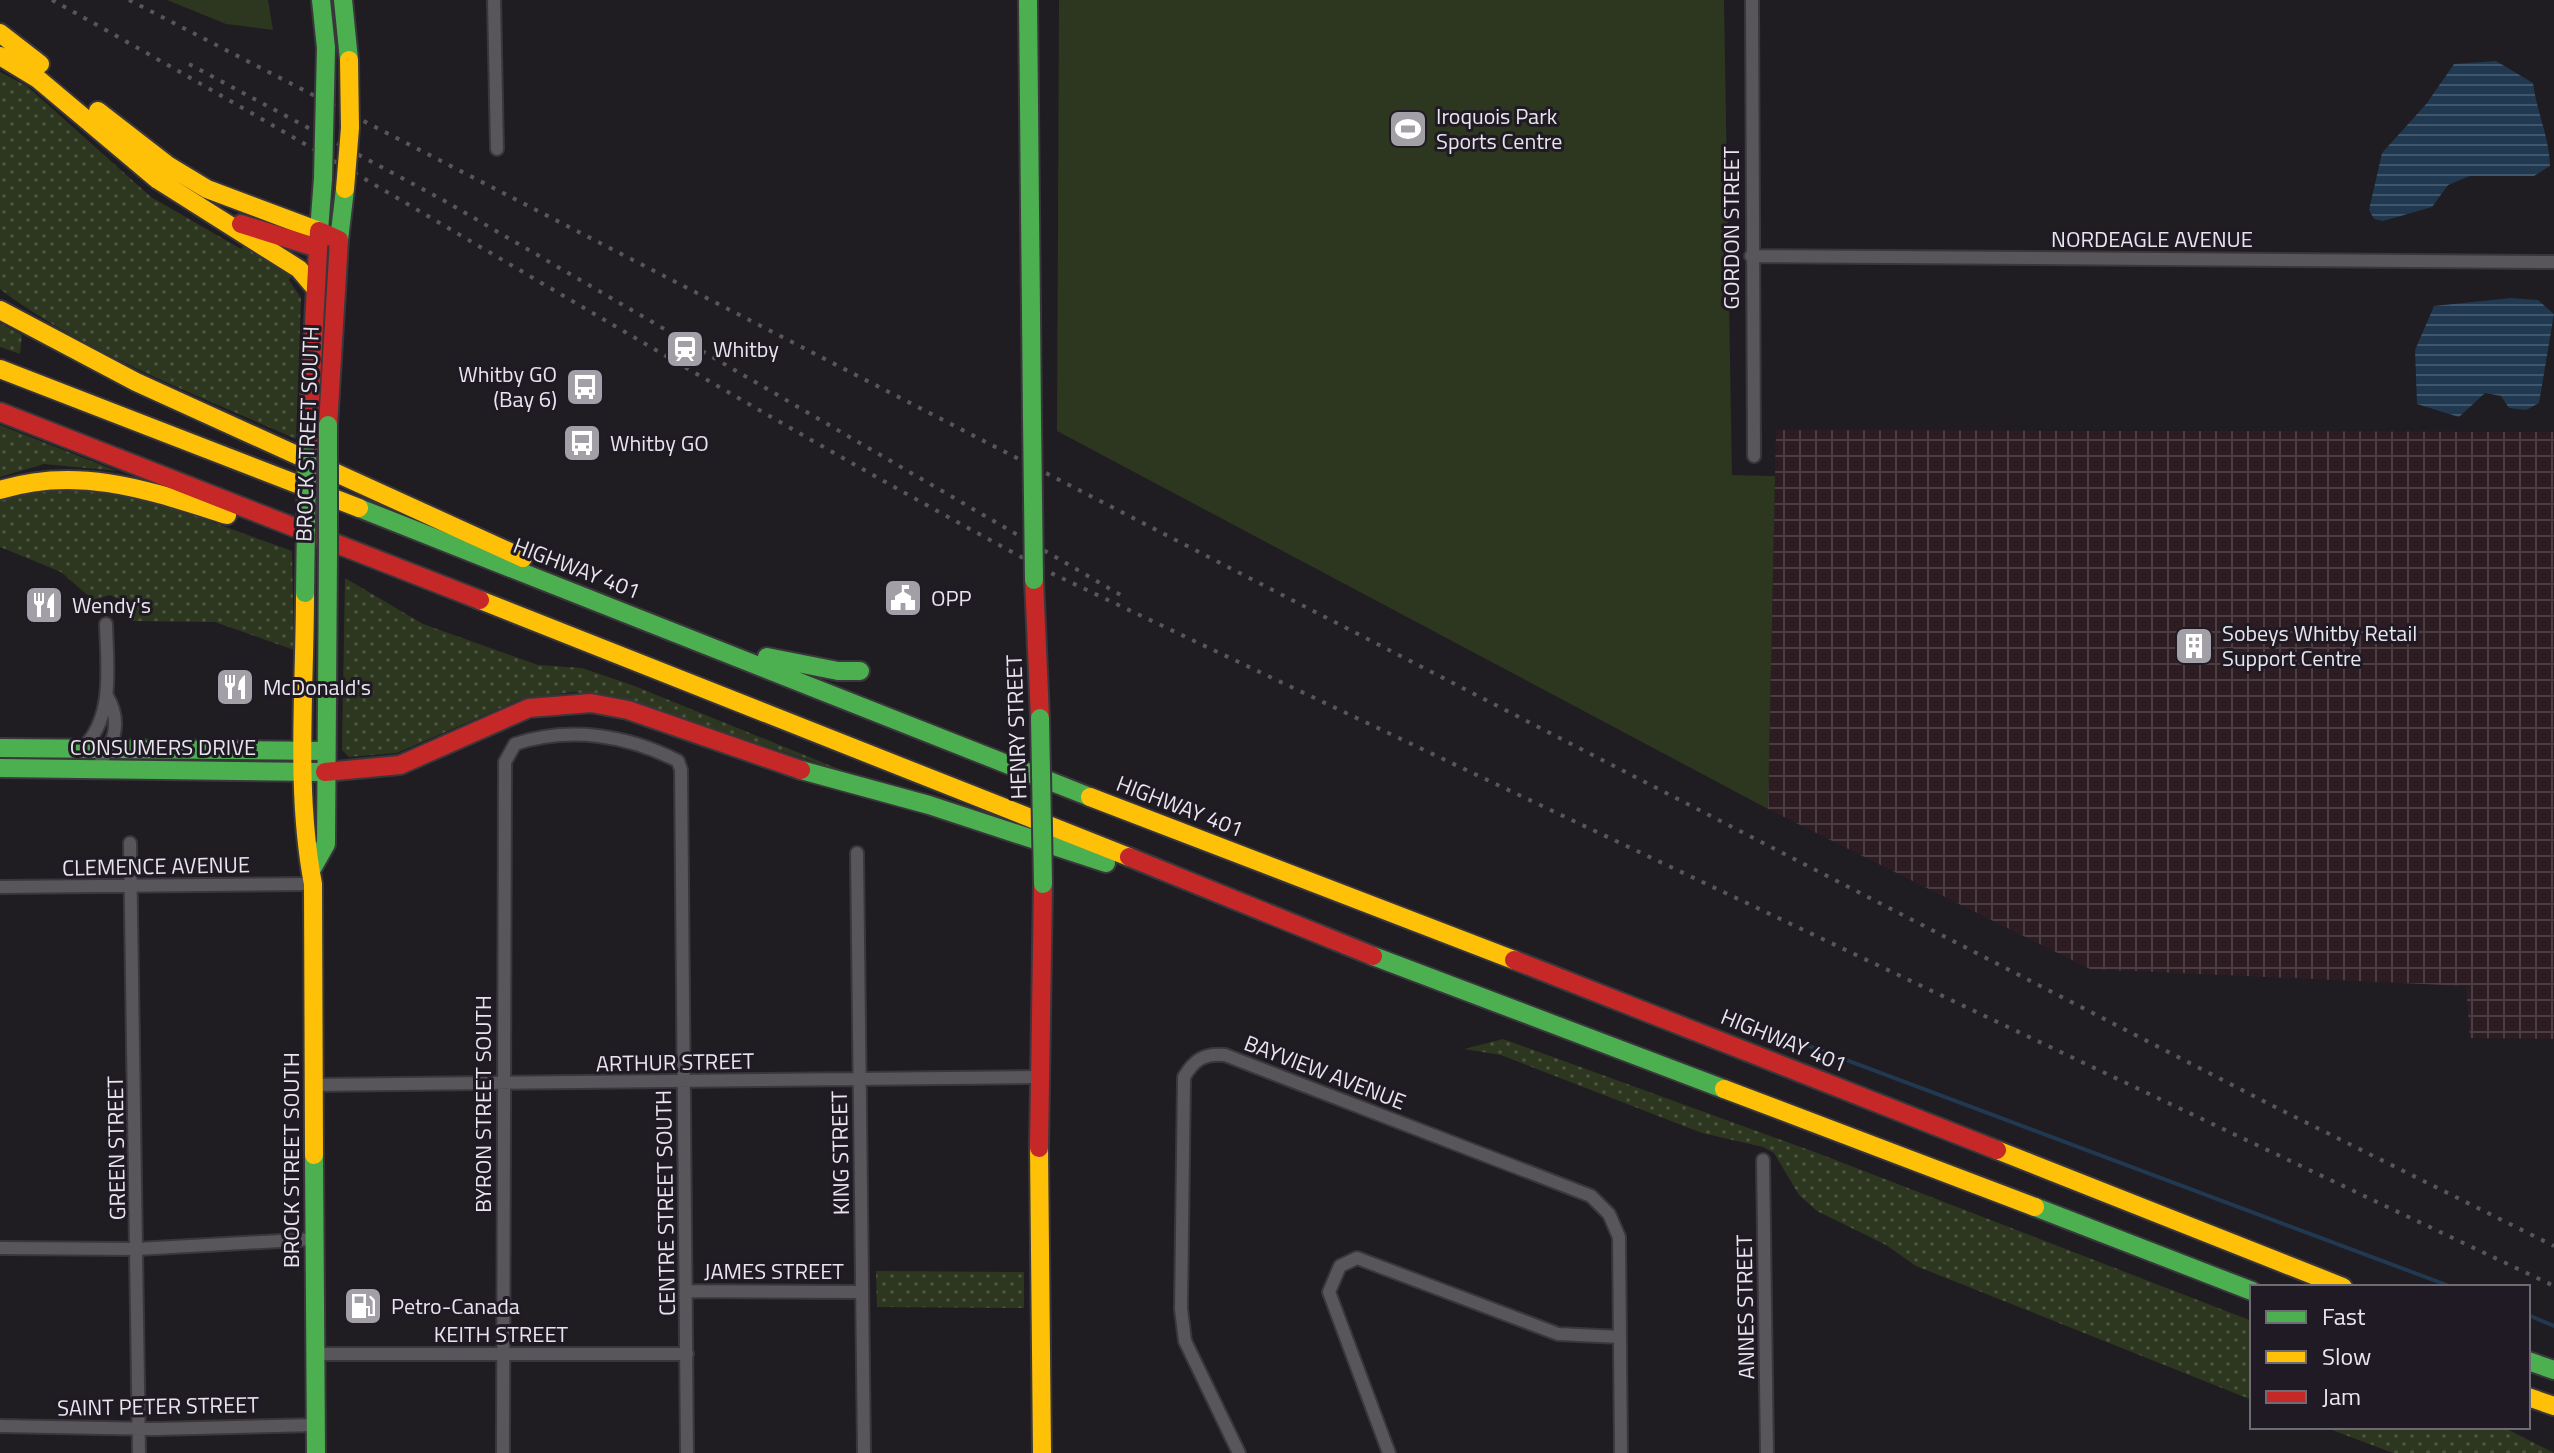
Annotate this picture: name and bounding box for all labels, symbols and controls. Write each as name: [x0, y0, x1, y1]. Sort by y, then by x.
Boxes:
place label: Iroquois Park Sports Centre: [1436, 99, 1562, 158]
sports icon: Iroquois Park Sports Centre: [1387, 108, 1429, 150]
street label: GORDON STREET: [1714, 146, 1748, 310]
street label: NORDEAGLE AVENUE: [2051, 222, 2253, 256]
street label: BROCK STREET SOUTH: [286, 326, 328, 542]
station icon: Whitby: [664, 328, 706, 370]
place label: Whitby: [713, 332, 779, 366]
place label: Whitby GO (Bay 6): [458, 357, 557, 416]
bus stop icon: Whitby GO (Bay 6): [564, 366, 606, 408]
bus stop icon: Whitby GO: [561, 422, 603, 464]
place label: Whitby GO: [610, 426, 709, 460]
street label: HIGHWAY 401: [509, 528, 645, 608]
public building icon: OPP: [882, 577, 924, 619]
place label: OPP: [931, 581, 972, 615]
restaurant icon: Wendy's: [23, 584, 65, 626]
place label: Wendy's: [72, 588, 151, 622]
place label: Sobeys Whitby Retail Support Centre: [2222, 616, 2417, 675]
building icon: Sobeys Whitby Retail Support Centre: [2173, 625, 2215, 667]
street label: HENRY STREET: [996, 654, 1036, 800]
restaurant icon: McDonald's: [214, 666, 256, 708]
place label: McDonald's: [263, 670, 371, 704]
street label: CONSUMERS DRIVE: [70, 730, 256, 764]
street label: HIGHWAY 401: [1112, 766, 1248, 846]
street label: CLEMENCE AVENUE: [62, 847, 250, 885]
street label: BYRON STREET SOUTH: [466, 995, 500, 1213]
street label: HIGHWAY 401: [1716, 999, 1852, 1081]
street label: BAYVIEW AVENUE: [1239, 1026, 1411, 1118]
street label: ARTHUR STREET: [596, 1044, 755, 1080]
street label: BROCK STREET SOUTH: [274, 1052, 308, 1268]
street label: GREEN STREET: [98, 1075, 134, 1220]
street label: CENTRE STREET SOUTH: [646, 1090, 684, 1316]
street label: KING STREET: [822, 1090, 858, 1215]
street label: ANNES STREET: [1727, 1234, 1763, 1380]
street label: JAMES STREET: [704, 1254, 844, 1288]
fuel station icon: Petro-Canada: [342, 1285, 384, 1327]
legend: [2250, 1285, 2530, 1429]
place label: Petro-Canada: [391, 1289, 520, 1323]
text: Fast: [2322, 1298, 2366, 1334]
street label: KEITH STREET: [434, 1317, 569, 1351]
text: Slow: [2322, 1338, 2371, 1374]
text: Jam: [2322, 1378, 2361, 1414]
street label: SAINT PETER STREET: [57, 1387, 260, 1425]

